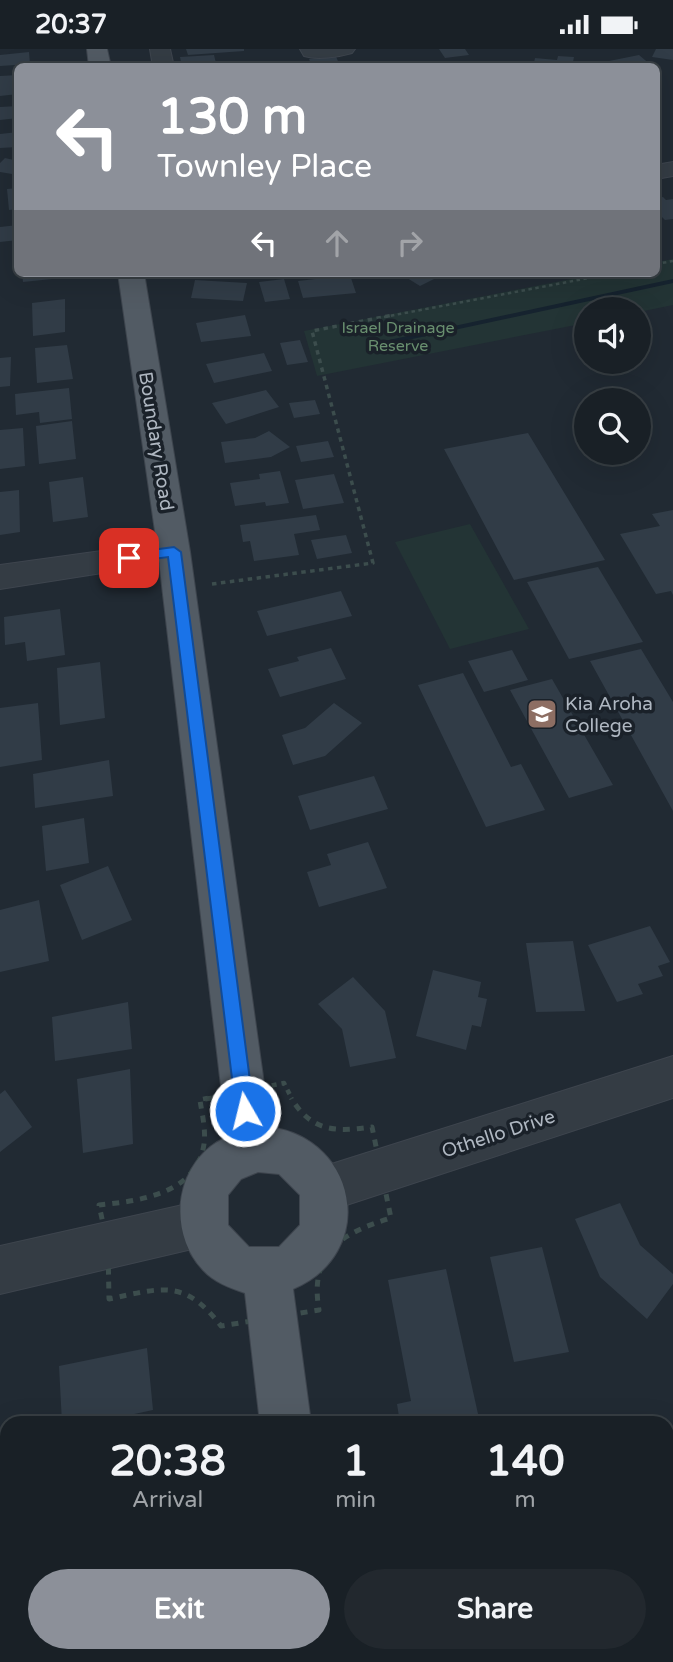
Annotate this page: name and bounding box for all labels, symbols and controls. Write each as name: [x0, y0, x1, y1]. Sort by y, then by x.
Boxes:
text: 20:37: [35, 9, 107, 40]
text: 130 m: [157, 88, 307, 147]
icon: left: [42, 91, 133, 182]
text: Townley Place: [157, 148, 372, 186]
icon: left: [245, 224, 283, 262]
icon: ahead: [318, 224, 356, 262]
icon: right: [391, 224, 429, 262]
map controls: [574, 297, 651, 465]
button: sound: [574, 297, 651, 374]
park label: Israel Drainage Reserve: [341, 318, 455, 356]
street label: Boundary Road: [134, 370, 178, 512]
button: search: [574, 388, 651, 465]
pin: [99, 528, 159, 588]
icon: arrive: [110, 539, 148, 577]
place label: Kia Aroha College: [565, 693, 653, 737]
school or university icon: Kia Aroha College: [525, 697, 559, 731]
position arrow: [208, 1074, 282, 1148]
street label: Othello Drive: [439, 1105, 558, 1163]
text: 20:38: [109, 1436, 226, 1487]
text: 1: [342, 1436, 369, 1487]
text: 140: [485, 1436, 565, 1487]
text: Arrival: [132, 1486, 203, 1514]
text: min: [335, 1486, 376, 1514]
text: m: [514, 1486, 536, 1514]
button: Exit: [28, 1569, 330, 1649]
button: Share: [344, 1569, 646, 1649]

